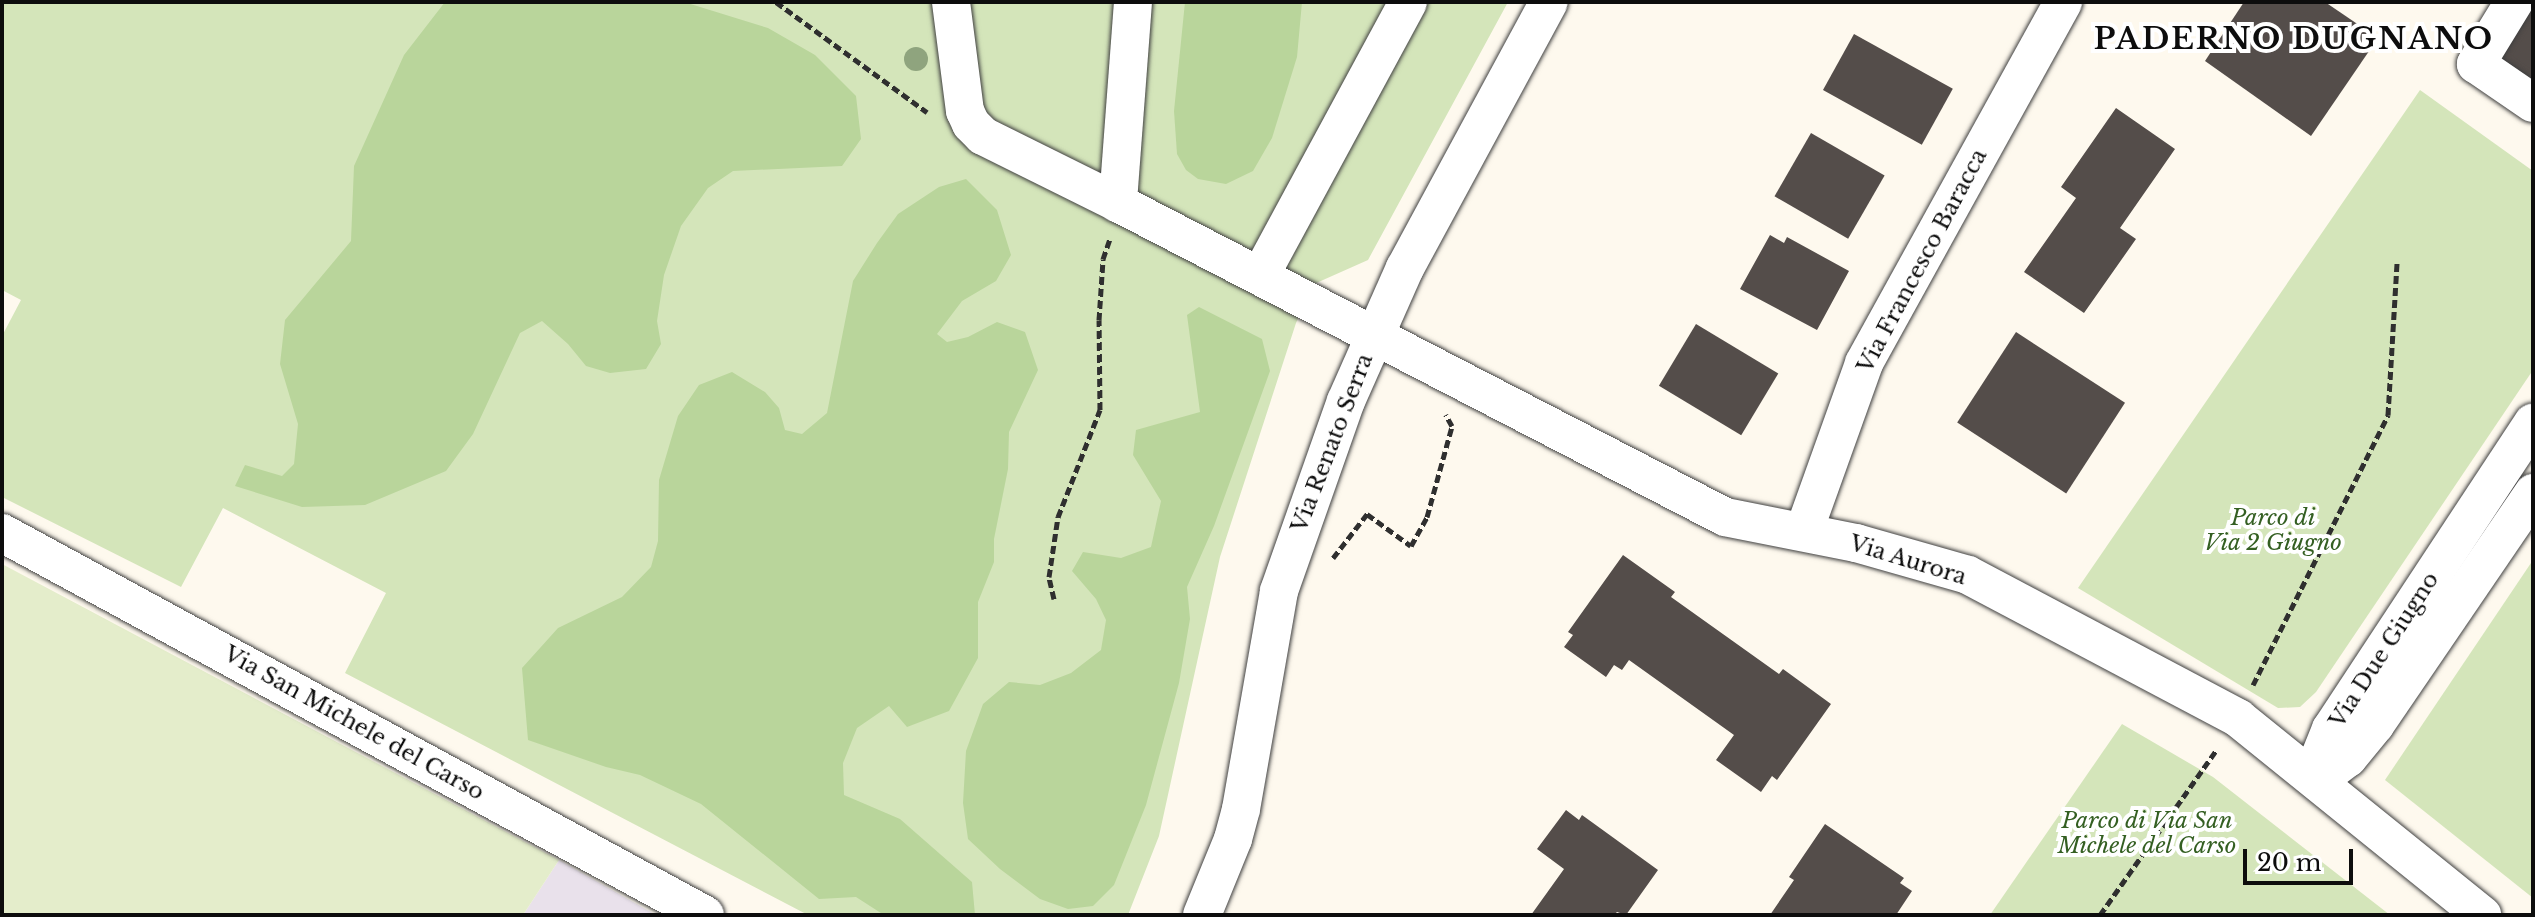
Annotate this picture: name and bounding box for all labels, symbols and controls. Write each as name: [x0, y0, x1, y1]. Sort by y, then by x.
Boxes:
district label: PADERNO DUGNANO: [2094, 21, 2494, 57]
street label: Via Francesco Baracca: [1852, 145, 1992, 377]
street label: Via Renato Serra: [1286, 350, 1378, 536]
park label: Parco di Via 2 Giugno: [2204, 504, 2342, 556]
street label: Via Aurora: [1846, 530, 1970, 590]
street label: Via Due Giugno: [2324, 567, 2444, 733]
street label: Via San Michele del Carso: [219, 640, 489, 806]
park label: Parco di Via San Michele del Carso: [2057, 807, 2237, 858]
scale bar: [2247, 833, 2357, 883]
text: 20 m: [2257, 848, 2322, 877]

